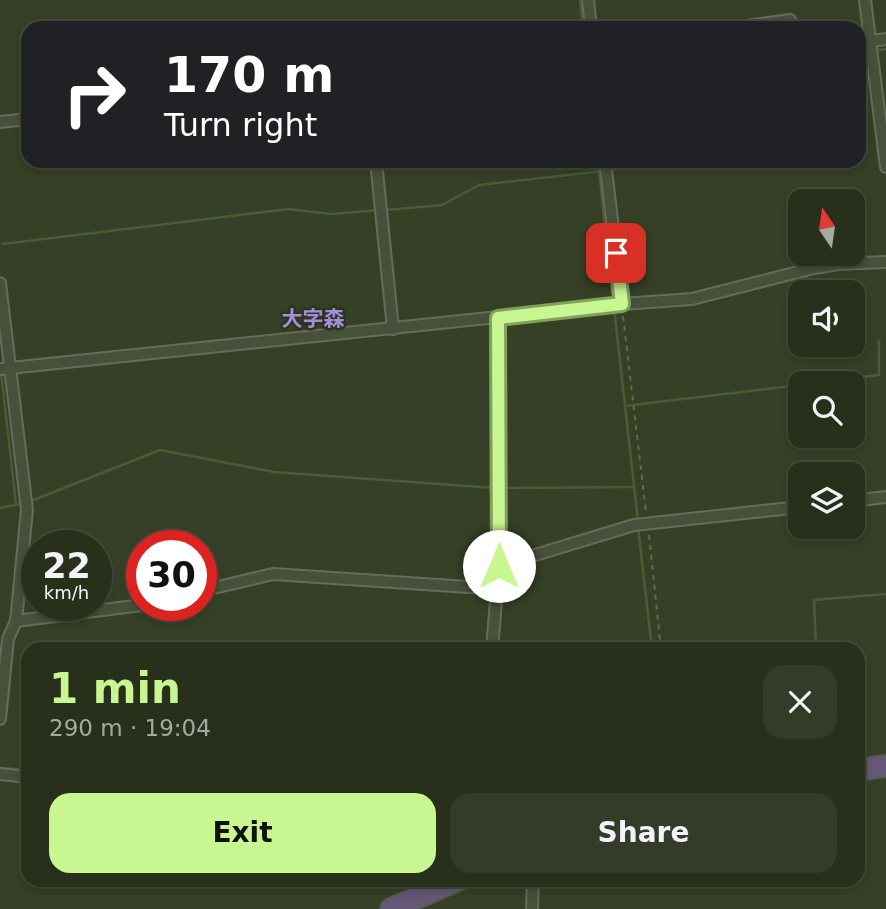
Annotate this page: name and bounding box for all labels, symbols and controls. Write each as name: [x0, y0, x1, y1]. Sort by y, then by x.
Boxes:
text: 170 m: [164, 47, 334, 104]
icon: right: [49, 49, 140, 140]
text: Turn right: [164, 106, 317, 144]
north arrow: [788, 189, 864, 266]
map controls: [788, 189, 865, 539]
pin: [586, 223, 646, 283]
icon: arrive: [597, 234, 635, 272]
button: sound: [788, 280, 865, 357]
district label: 大字森: [282, 307, 345, 331]
button: search: [788, 371, 865, 448]
button: layers: [788, 462, 865, 539]
position arrow: [462, 529, 536, 603]
speed limit sign: 30: [126, 530, 217, 621]
text: 22: [42, 546, 91, 586]
text: km/h: [44, 582, 89, 603]
text: 1 min: [49, 664, 181, 713]
button: close: [763, 665, 837, 739]
text: 290 m · 19:04: [49, 715, 211, 741]
button: Exit: [49, 793, 436, 873]
button: Share: [450, 793, 837, 873]

